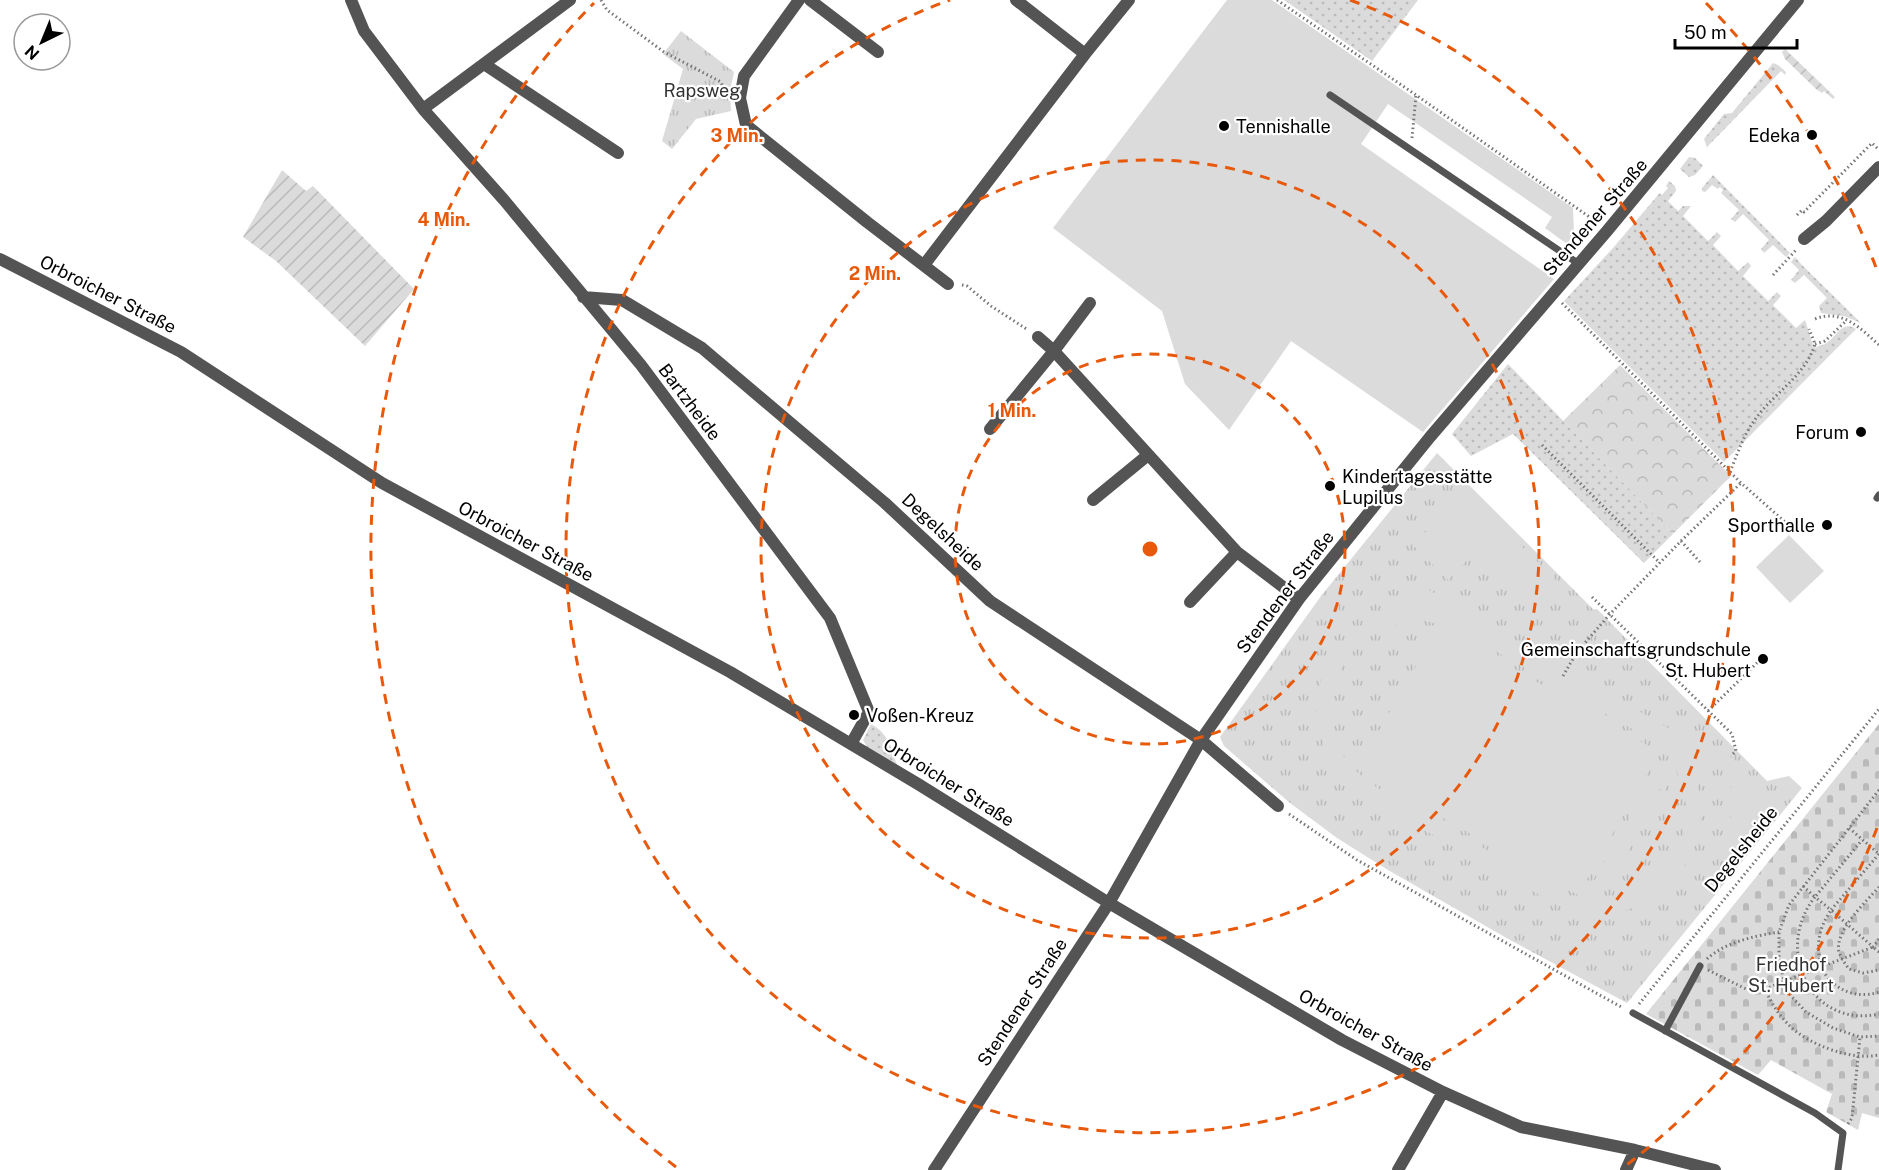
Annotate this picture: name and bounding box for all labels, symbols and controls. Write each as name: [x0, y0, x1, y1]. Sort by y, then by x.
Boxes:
north arrow: [12, 12, 72, 72]
scale bar: [1675, 12, 1796, 50]
text: 50 m: [1684, 22, 1727, 43]
text: N: [21, 41, 43, 64]
park label: Rapsweg: [664, 80, 740, 101]
place label: Tennishalle: [1236, 116, 1331, 137]
marker: Tennishalle: [1217, 119, 1231, 133]
text: 3 Min.: [711, 125, 763, 146]
place label: Edeka: [1748, 125, 1800, 146]
marker: Edeka: [1805, 128, 1819, 142]
street label: Stendener Straße: [1538, 154, 1652, 280]
text: 4 Min.: [418, 209, 470, 230]
street label: Orbroicher Straße: [36, 251, 180, 337]
text: 2 Min.: [849, 263, 901, 284]
street label: Bartzheide: [654, 360, 726, 444]
text: 1 Min.: [988, 400, 1036, 421]
place label: Forum: [1795, 422, 1849, 443]
marker: Forum: [1854, 425, 1868, 439]
place label: Kindertagesstätte Lupilus: [1342, 466, 1492, 508]
marker: Kindertagesstätte Lupilus: [1323, 479, 1337, 493]
street label: Degelsheide: [898, 489, 988, 575]
street label: Orbroicher Straße: [455, 496, 597, 586]
place label: Sporthalle: [1728, 515, 1815, 536]
marker: Sporthalle: [1820, 518, 1834, 532]
street label: Stendener Straße: [1232, 527, 1338, 657]
centre of rings: [1140, 539, 1160, 559]
place label: Gemeinschaftsgrundschule St. Hubert: [1521, 639, 1751, 681]
marker: Gemeinschaftsgrundschule St. Hubert: [1756, 652, 1770, 666]
place label: Voßen-Kreuz: [866, 705, 974, 726]
marker: Voßen-Kreuz: [847, 708, 861, 722]
street label: Orbroicher Straße: [880, 733, 1018, 831]
street label: Degelsheide: [1700, 802, 1782, 896]
street label: Stendener Straße: [973, 934, 1071, 1070]
park label: Friedhof St. Hubert: [1748, 954, 1834, 996]
street label: Orbroicher Straße: [1295, 984, 1437, 1076]

